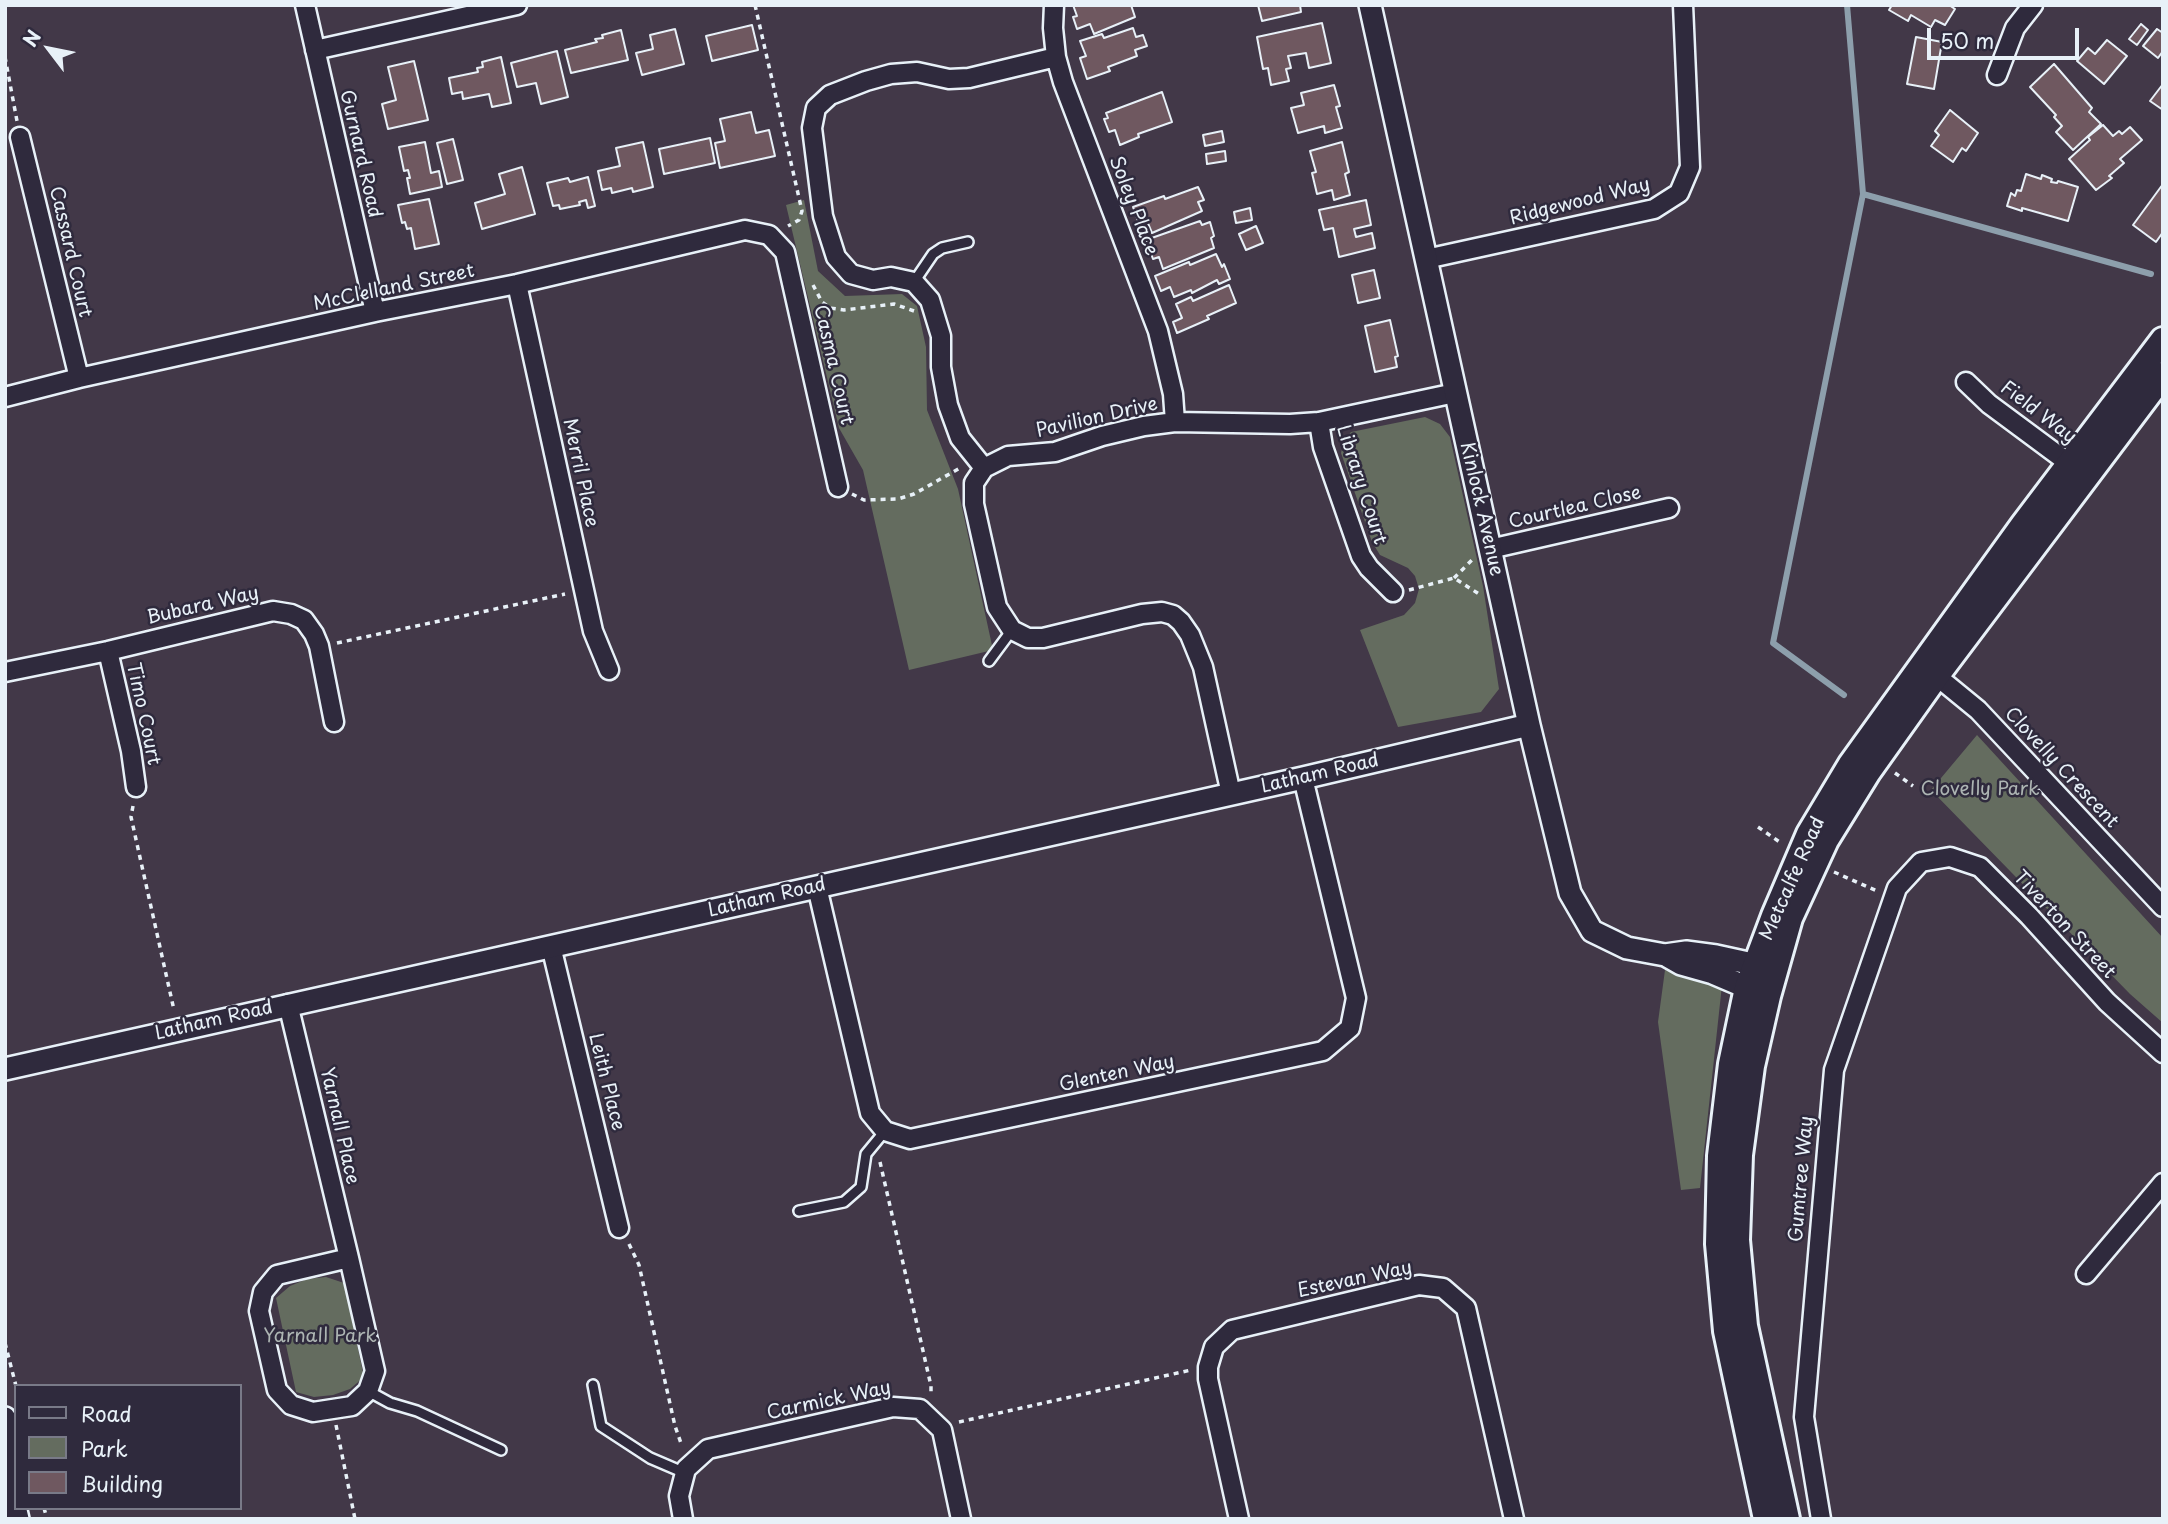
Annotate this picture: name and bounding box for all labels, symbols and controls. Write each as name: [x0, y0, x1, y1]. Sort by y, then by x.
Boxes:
north arrow: [14, 14, 84, 84]
scale bar: [1930, 14, 2082, 58]
text: N: [15, 24, 47, 52]
text: 50 m: [1940, 24, 1994, 56]
street label: Gurnard Road: [334, 88, 386, 220]
street label: Soley Place: [1104, 153, 1162, 259]
street label: Ridgewood Way: [1508, 174, 1652, 230]
street label: Cassard Court: [44, 184, 96, 320]
street label: McClelland Street: [311, 260, 477, 316]
street label: Casma Court: [808, 303, 858, 427]
street label: Field Way: [1995, 377, 2081, 449]
street label: Pavilion Drive: [1034, 393, 1160, 443]
street label: Merril Place: [557, 417, 603, 529]
street label: Library Court: [1331, 422, 1391, 548]
street label: Kinlock Avenue: [1455, 440, 1507, 578]
street label: Courtlea Close: [1507, 482, 1643, 534]
street label: Bubara Way: [145, 582, 261, 630]
street label: Timo Court: [121, 661, 165, 767]
street label: Clovelly Crescent: [1999, 703, 2123, 833]
street label: Latham Road: [1259, 749, 1381, 799]
park label: Clovelly Park: [1920, 779, 2040, 801]
street label: Metcalfe Road: [1756, 814, 1830, 944]
street label: Tiverton Street: [2008, 866, 2120, 984]
street label: Latham Road: [706, 873, 828, 923]
street label: Latham Road: [153, 996, 275, 1046]
street label: Leith Place: [583, 1031, 629, 1133]
street label: Glenten Way: [1057, 1051, 1177, 1097]
street label: Yarnall Place: [314, 1065, 364, 1187]
street label: Gumtree Way: [1785, 1115, 1819, 1243]
street label: Estevan Way: [1295, 1257, 1415, 1303]
park label: Yarnall Park: [263, 1326, 377, 1348]
street label: Carmick Way: [765, 1377, 893, 1425]
legend: [14, 1384, 242, 1510]
text: Road: [81, 1397, 132, 1429]
text: Park: [81, 1432, 128, 1464]
text: Building: [81, 1467, 163, 1499]

